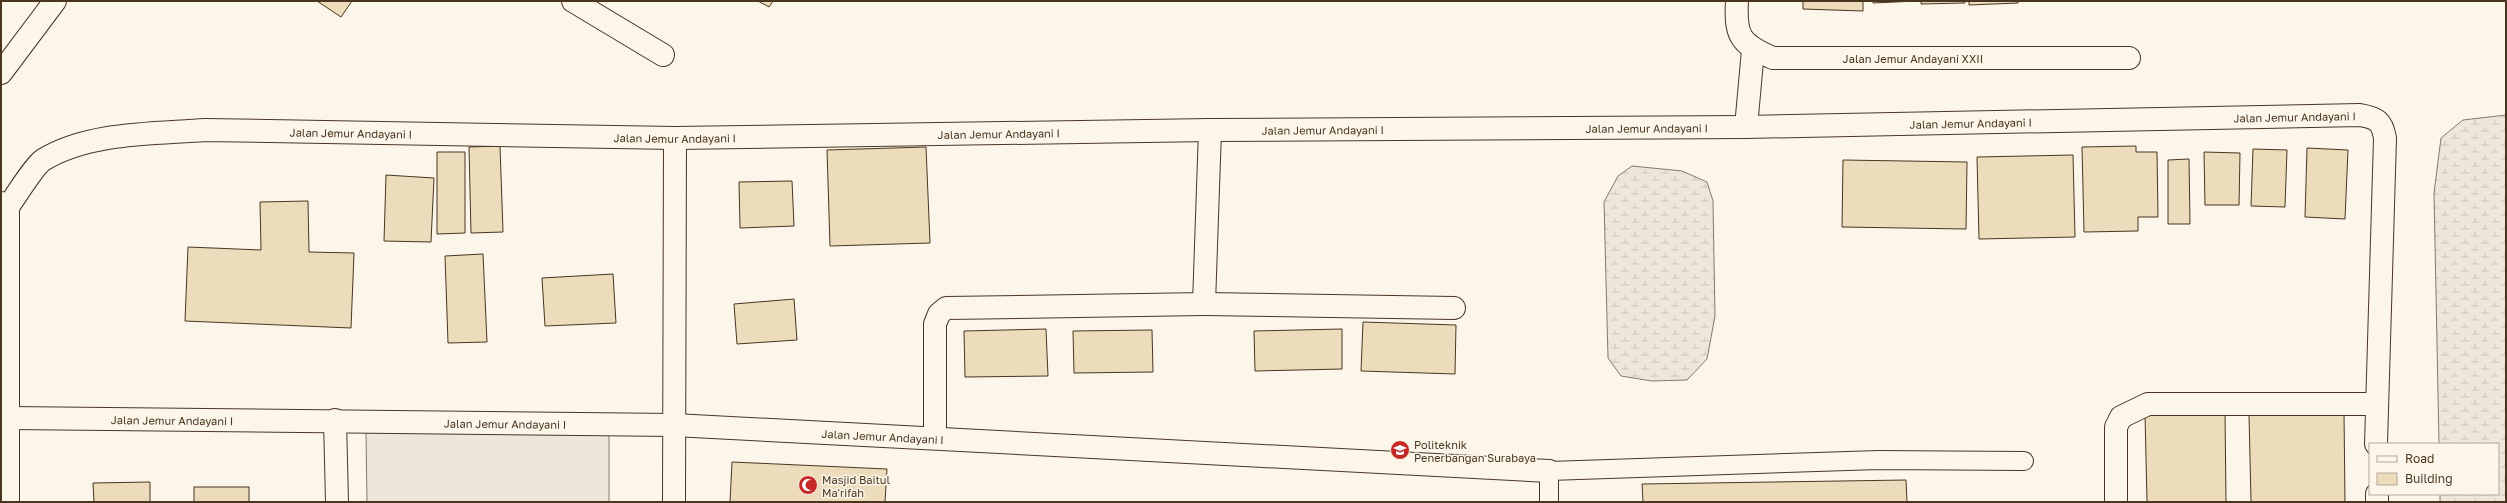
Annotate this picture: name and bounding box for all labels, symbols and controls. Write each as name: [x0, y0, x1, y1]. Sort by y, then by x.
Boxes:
street label: Jalan Jemur Andayani XXII: [1843, 52, 1983, 65]
street label: Jalan Jemur Andayani I: [2233, 109, 2356, 124]
street label: Jalan Jemur Andayani I: [1909, 115, 2032, 130]
street label: Jalan Jemur Andayani I: [1585, 121, 1708, 134]
street label: Jalan Jemur Andayani I: [1261, 123, 1384, 136]
street label: Jalan Jemur Andayani I: [290, 125, 412, 140]
street label: Jalan Jemur Andayani I: [937, 126, 1060, 141]
street label: Jalan Jemur Andayani I: [613, 130, 736, 145]
street label: Jalan Jemur Andayani I: [111, 413, 233, 427]
street label: Jalan Jemur Andayani I: [444, 416, 566, 430]
street label: Jalan Jemur Andayani I: [821, 426, 944, 446]
place label: Politeknik Penerbangan Surabaya: [1414, 438, 1536, 464]
school or university icon: Politeknik Penerbangan Surabaya: [1389, 439, 1411, 461]
legend: [2369, 443, 2499, 495]
text: Road: [2405, 451, 2434, 466]
text: Building: [2405, 471, 2453, 486]
place label: Masjid Baitul Ma'rifah: [822, 473, 891, 499]
mosque icon: Masjid Baitul Ma'rifah: [797, 474, 819, 496]

